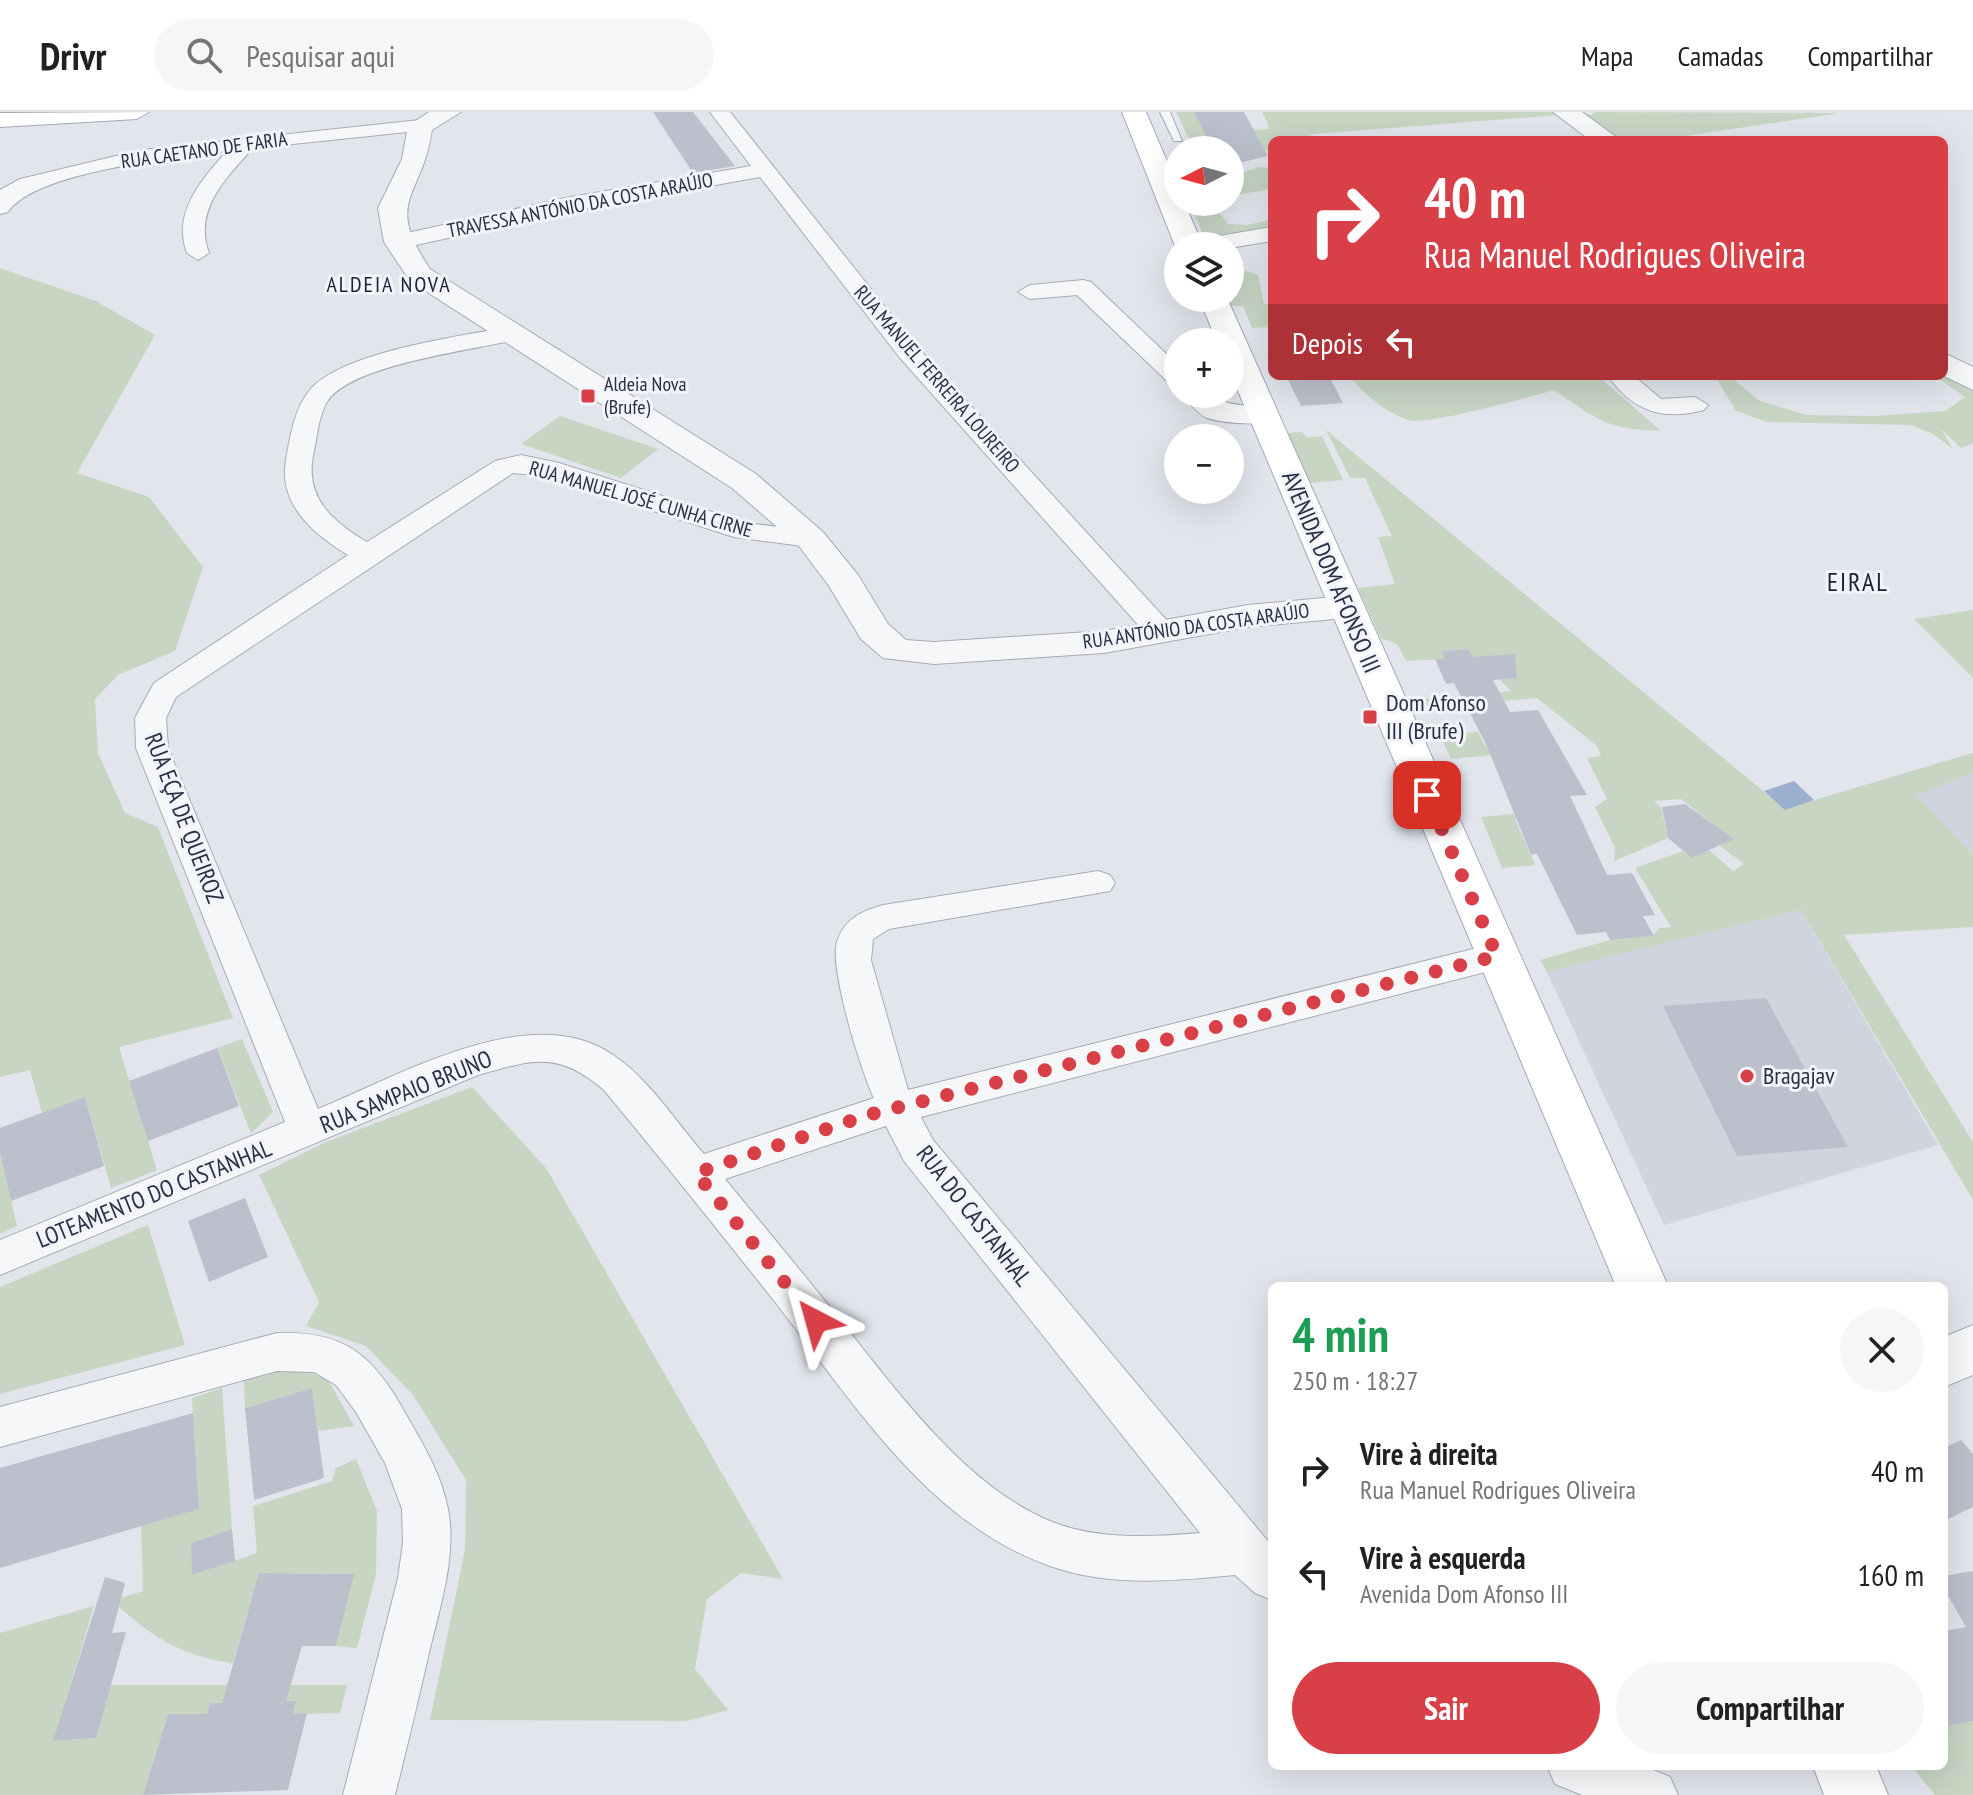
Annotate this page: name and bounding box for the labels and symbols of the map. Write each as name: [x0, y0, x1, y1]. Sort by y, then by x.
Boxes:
street label: RUA CAETANO DE FARIA: [119, 125, 289, 175]
north arrow: [1164, 136, 1244, 216]
street label: TRAVESSA ANTÓNIO DA COSTA ARAÚJO: [445, 166, 715, 244]
district label: ALDEIA NOVA: [326, 270, 452, 298]
street label: RUA MANUEL FERREIRA LOUREIRO: [849, 280, 1025, 478]
place label: Aldeia Nova (Brufe): [604, 371, 687, 420]
marker: Aldeia Nova (Brufe): [579, 387, 597, 405]
street label: RUA MANUEL JOSÉ CUNHA CIRNE: [526, 455, 756, 543]
street label: AVENIDA DOM AFONSO III: [1275, 466, 1388, 677]
district label: EIRAL: [1827, 565, 1889, 598]
street label: RUA ANTÓNIO DA COSTA ARAÚJO: [1081, 597, 1311, 655]
place label: Dom Afonso III (Brufe): [1386, 687, 1486, 746]
marker: Dom Afonso III (Brufe): [1361, 708, 1379, 726]
street label: RUA EÇA DE QUEIROZ: [138, 728, 231, 907]
pin: [1393, 761, 1461, 829]
street label: RUA SAMPAIO BRUNO: [315, 1043, 496, 1140]
place label: Bragajav: [1763, 1060, 1835, 1091]
marker: Bragajav: [1738, 1067, 1756, 1085]
street label: LOTEAMENTO DO CASTANHAL: [32, 1132, 276, 1255]
street label: RUA DO CASTANHAL: [910, 1139, 1039, 1292]
position arrow: [774, 1279, 858, 1363]

